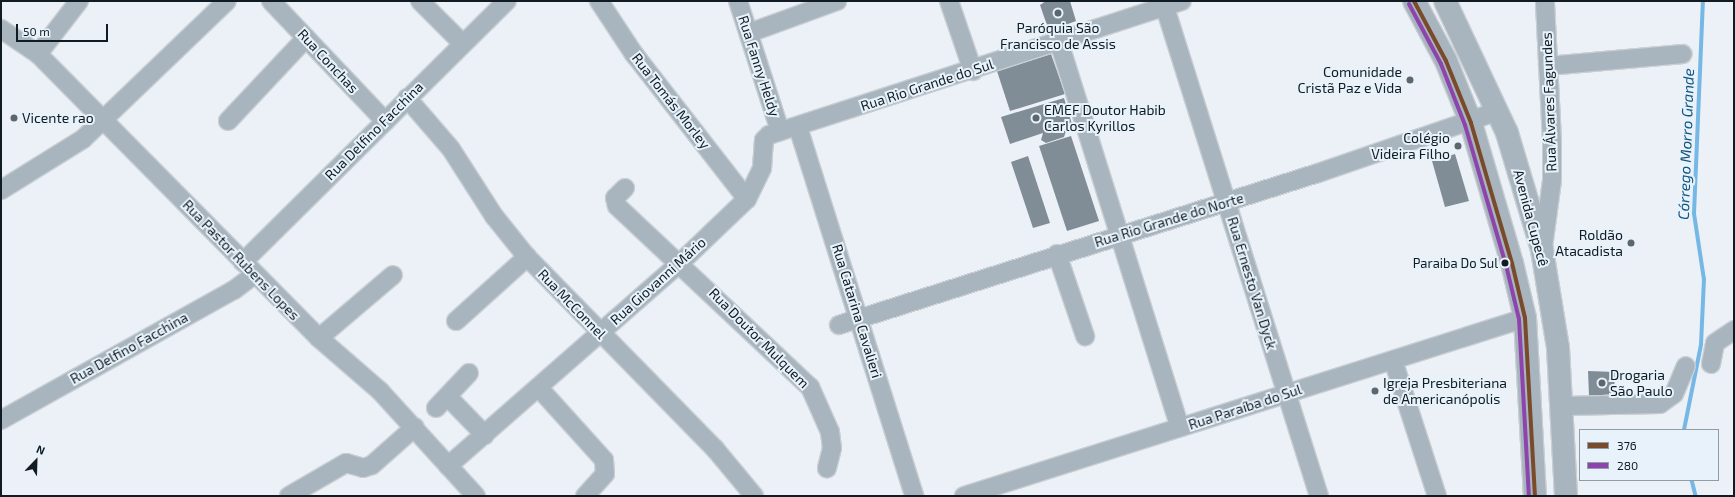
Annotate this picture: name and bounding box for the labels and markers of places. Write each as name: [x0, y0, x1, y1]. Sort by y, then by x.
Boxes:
marker: Paróquia São Francisco de Assis: [1053, 8, 1063, 18]
place label: Paróquia São Francisco de Assis: [1000, 20, 1116, 52]
place label: Comunidade Cristã Paz e Vida: [1297, 64, 1402, 96]
marker: Comunidade Cristã Paz e Vida: [1405, 75, 1415, 85]
place label: EMEF Doutor Habib Carlos Kyrillos: [1044, 102, 1166, 134]
place label: Vicente rao: [22, 110, 94, 126]
marker: Vicente rao: [9, 113, 19, 123]
marker: EMEF Doutor Habib Carlos Kyrillos: [1031, 113, 1041, 123]
place label: Colégio Videira Filho: [1371, 130, 1450, 162]
marker: Colégio Videira Filho: [1453, 141, 1463, 151]
place label: Roldão Atacadista: [1555, 227, 1623, 260]
marker: Roldão Atacadista: [1626, 238, 1636, 248]
place label: Paraiba Do Sul: [1413, 255, 1498, 271]
marker: Paraiba Do Sul: [1500, 258, 1510, 268]
place label: Drogaria São Paulo: [1610, 367, 1673, 400]
place label: Igreja Presbiteriana de Americanópolis: [1383, 375, 1507, 408]
marker: Drogaria São Paulo: [1597, 378, 1607, 388]
marker: Igreja Presbiteriana de Americanópolis: [1370, 386, 1380, 396]

